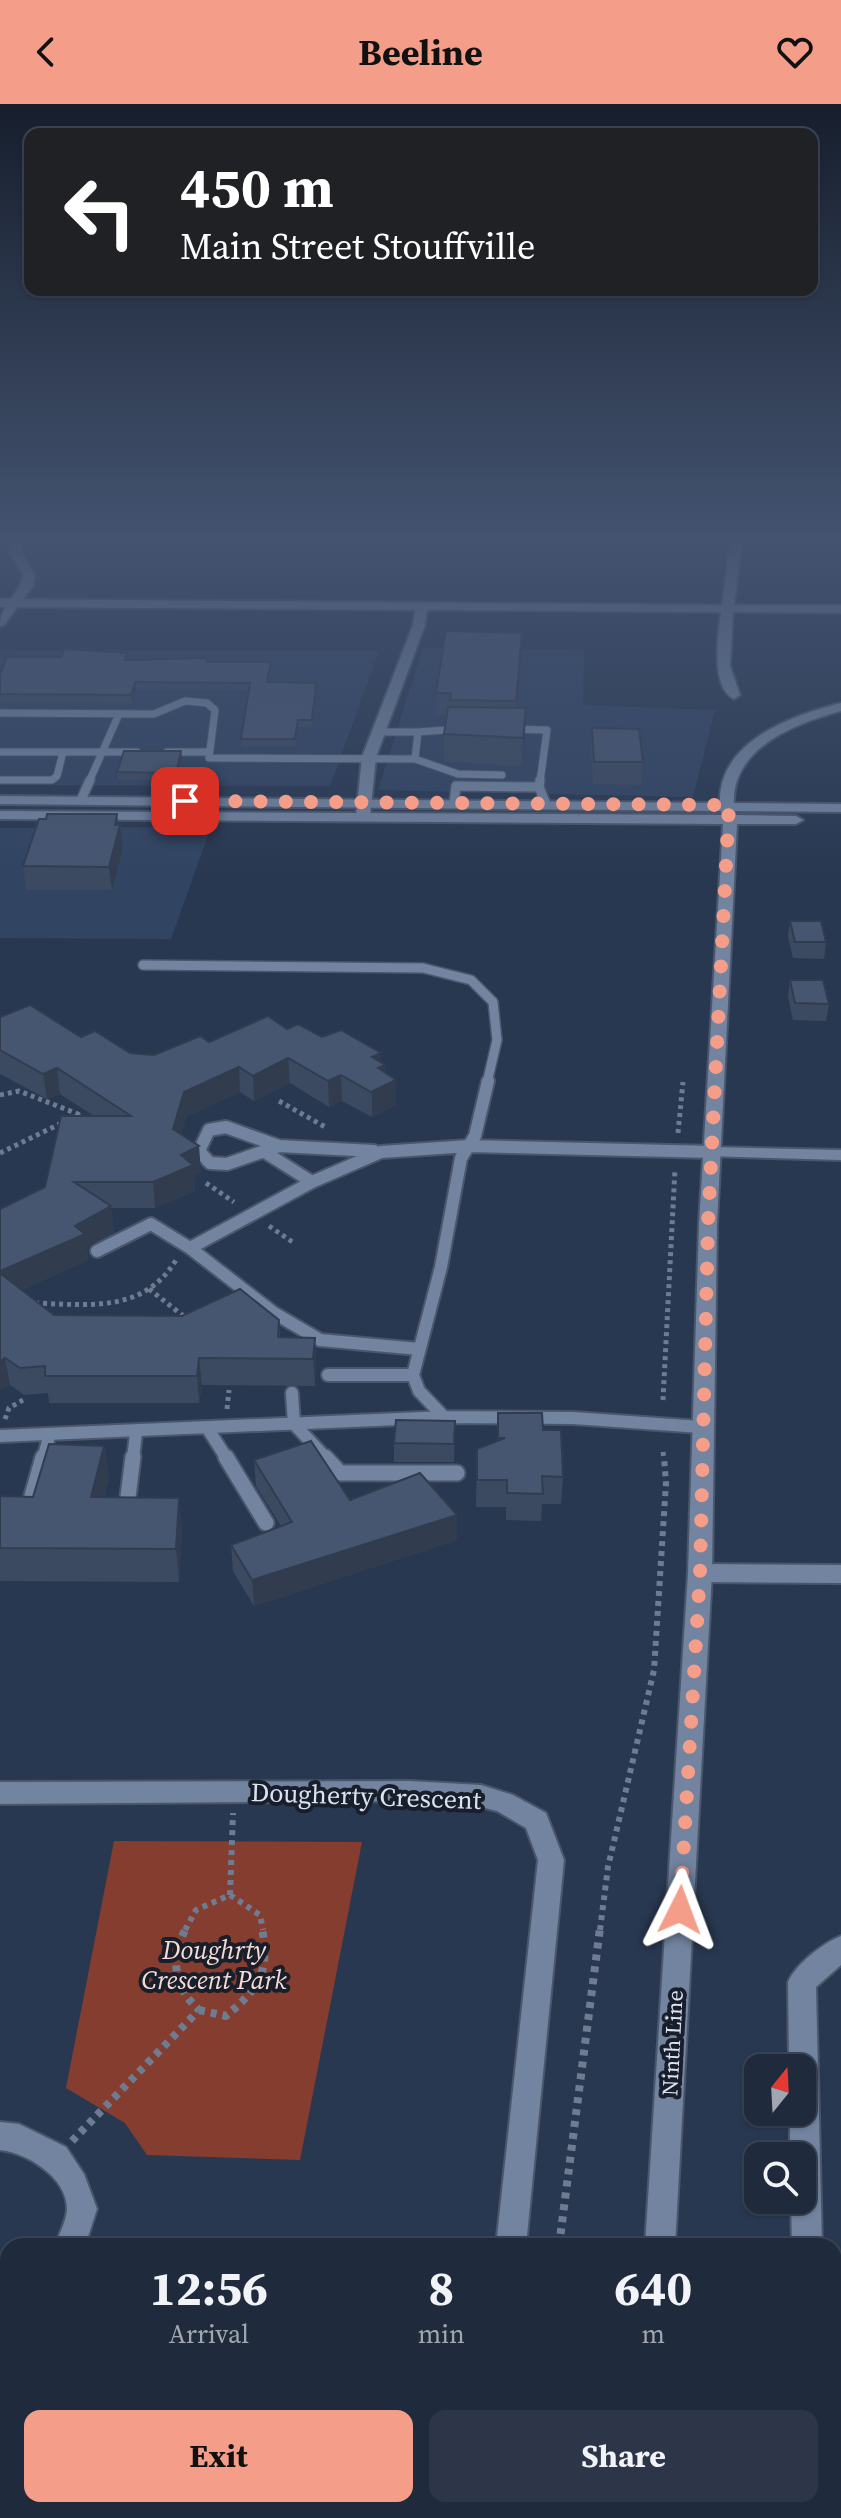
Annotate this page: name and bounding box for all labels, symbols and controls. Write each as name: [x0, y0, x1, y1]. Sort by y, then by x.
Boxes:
text: Beeline: [358, 28, 483, 77]
icon: back: [24, 30, 68, 74]
icon: heart: [773, 30, 817, 74]
text: 450 m: [180, 149, 334, 226]
icon: left: [48, 160, 152, 264]
text: Main Street Stouffville: [180, 222, 535, 271]
pin: [151, 767, 219, 835]
icon: arrive: [163, 779, 207, 823]
street label: Dougherty Crescent: [250, 1774, 482, 1818]
position arrow: [638, 1868, 722, 1952]
park label: Doughrty Crescent Park: [141, 1932, 287, 1998]
street label: Ninth Line: [654, 1989, 690, 2097]
north arrow: [744, 2054, 816, 2126]
map controls: [744, 2054, 816, 2214]
button: search: [744, 2142, 816, 2214]
text: 12:56: [150, 2255, 268, 2321]
text: 8: [428, 2255, 454, 2321]
text: 640: [614, 2255, 692, 2321]
text: Arrival: [169, 2316, 249, 2352]
text: min: [418, 2316, 465, 2352]
text: m: [642, 2316, 665, 2352]
button: Exit: [24, 2410, 413, 2502]
button: Share: [429, 2410, 818, 2502]

